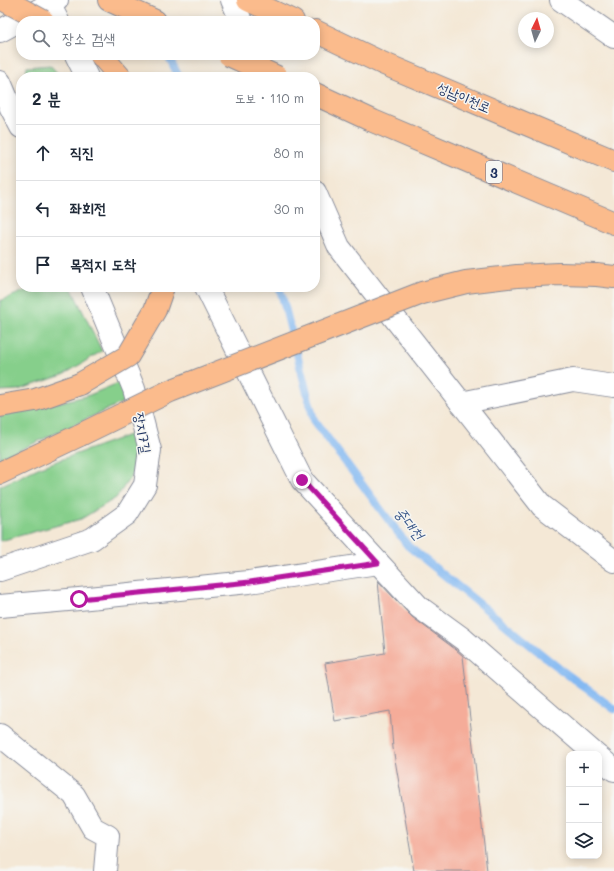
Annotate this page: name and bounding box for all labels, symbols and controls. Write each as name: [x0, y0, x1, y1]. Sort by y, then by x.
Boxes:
north arrow: [518, 12, 554, 48]
search box: [16, 16, 320, 60]
icon: search: [30, 27, 52, 49]
text: 장소 검색: [62, 28, 115, 48]
street label: 성남이천로: [434, 77, 494, 117]
text: 2 분: [32, 87, 61, 109]
text: 도보 · 110 m: [235, 89, 304, 106]
icon: ahead: [32, 142, 54, 164]
text: 직진: [70, 142, 94, 162]
text: 80 m: [274, 144, 304, 161]
road number: 3: [486, 161, 502, 183]
icon: left: [32, 198, 54, 220]
text: 좌회전: [70, 198, 106, 218]
text: 30 m: [274, 200, 304, 217]
icon: arrive: [32, 254, 54, 276]
text: 목적지 도착: [70, 254, 136, 274]
street label: 장지7길: [130, 411, 156, 456]
route end: [293, 471, 311, 489]
water label: 중대천: [391, 503, 430, 545]
route start: [70, 590, 88, 608]
map controls: [566, 751, 602, 859]
button: +: [566, 751, 602, 787]
button: −: [566, 787, 602, 823]
button: layers: [566, 823, 602, 859]

